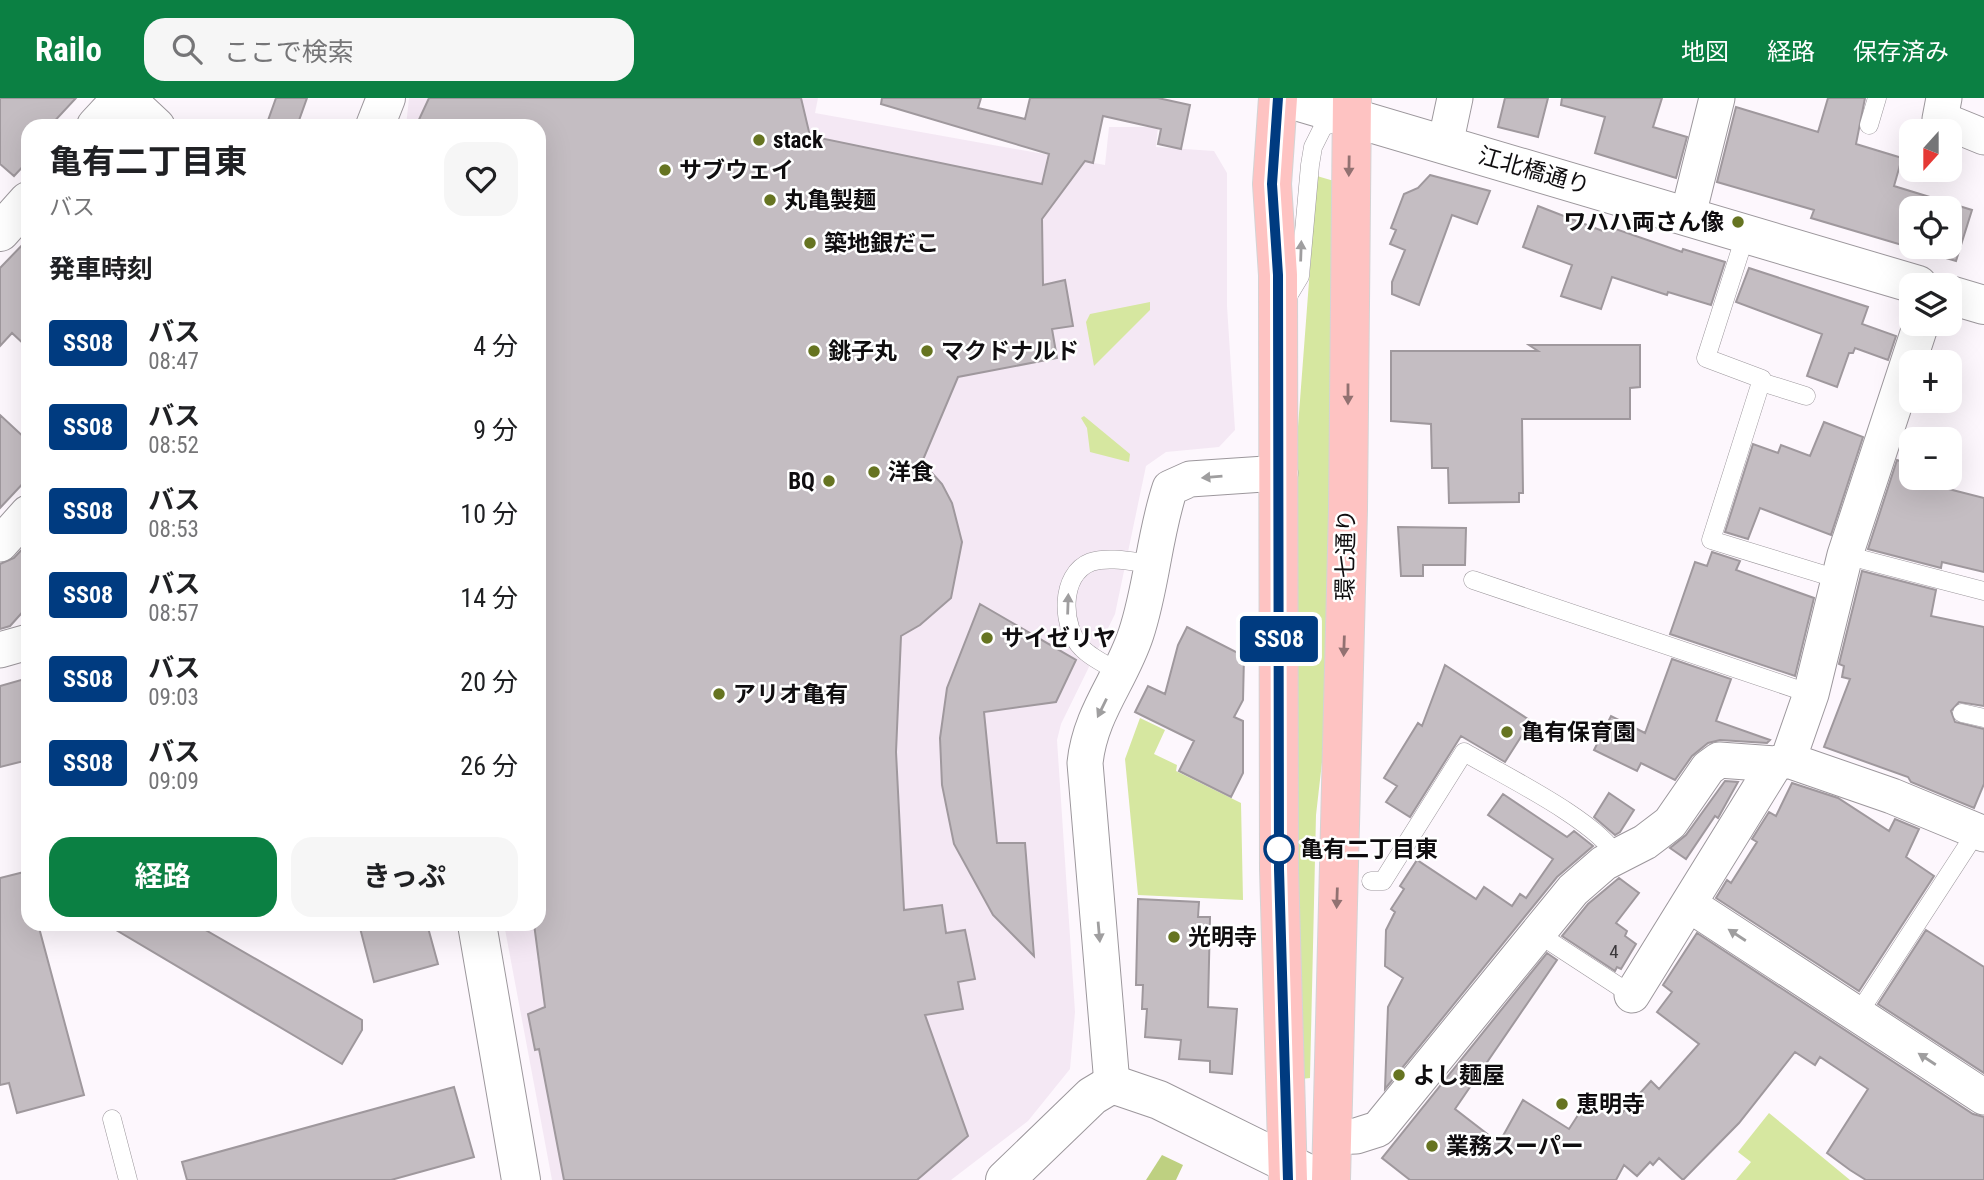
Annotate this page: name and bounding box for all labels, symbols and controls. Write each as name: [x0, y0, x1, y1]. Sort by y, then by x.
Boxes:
search box: [144, 18, 634, 81]
text: Railo: [35, 30, 102, 69]
icon: search: [168, 30, 206, 68]
text: ここで検索: [224, 37, 354, 67]
text: 地図: [1681, 38, 1729, 66]
text: 経路: [1767, 38, 1815, 66]
text: 保存済み: [1853, 38, 1949, 66]
north arrow: [1899, 119, 1962, 182]
map controls: [1899, 119, 1962, 490]
place label: stack: [773, 127, 824, 154]
marker: stack: [751, 132, 767, 148]
text: 亀有二丁目東: [49, 142, 247, 181]
button: heart: [444, 142, 518, 216]
street label: 江北橋通り: [1475, 142, 1593, 200]
one-way arrow: [1344, 155, 1355, 177]
place label: サブウェイ: [679, 157, 794, 184]
marker: サブウェイ: [657, 162, 673, 178]
place label: 丸亀製麺: [784, 187, 876, 214]
marker: 丸亀製麺: [762, 192, 778, 208]
text: バス: [49, 194, 95, 221]
button: locate: [1899, 196, 1962, 259]
place label: ワハハ両さん像: [1563, 209, 1724, 236]
marker: ワハハ両さん像: [1730, 214, 1746, 230]
place label: 築地銀だこ: [824, 230, 939, 257]
marker: 築地銀だこ: [802, 235, 818, 251]
one-way arrow: [1296, 240, 1307, 262]
text: 発車時刻: [49, 254, 153, 284]
button: layers: [1899, 273, 1962, 336]
text: バス: [148, 317, 200, 347]
text: SS08: [63, 329, 113, 357]
text: 4 分: [473, 331, 518, 361]
place label: 銚子丸: [828, 338, 897, 365]
place label: マクドナルド: [941, 338, 1079, 365]
marker: 銚子丸: [806, 343, 822, 359]
marker: マクドナルド: [919, 343, 935, 359]
text: 08:47: [148, 348, 199, 375]
button: +: [1899, 350, 1962, 413]
one-way arrow: [1342, 383, 1354, 405]
text: バス: [148, 401, 200, 431]
text: SS08: [63, 413, 113, 441]
text: 9 分: [473, 415, 518, 445]
button: −: [1899, 427, 1962, 490]
text: 08:52: [148, 432, 199, 459]
place label: 洋食: [888, 459, 934, 486]
marker: 洋食: [866, 464, 882, 480]
place label: BQ: [788, 468, 815, 495]
one-way arrow: [1201, 472, 1223, 483]
marker: BQ: [821, 473, 837, 489]
text: バス: [148, 485, 200, 515]
text: SS08: [63, 497, 113, 525]
text: 10 分: [460, 499, 518, 529]
street label: 環七通り: [1332, 509, 1360, 601]
text: 08:53: [148, 516, 199, 543]
text: バス: [148, 569, 200, 599]
text: SS08: [63, 581, 113, 609]
text: 14 分: [460, 583, 518, 613]
one-way arrow: [1063, 593, 1074, 615]
text: 08:57: [148, 600, 199, 627]
line badge: SS08: [1230, 616, 1328, 662]
place label: サイゼリヤ: [1001, 625, 1116, 652]
text: SS08: [1254, 625, 1304, 653]
marker: サイゼリヤ: [979, 630, 995, 646]
one-way arrow: [1338, 635, 1350, 657]
text: バス: [148, 653, 200, 683]
text: SS08: [63, 665, 113, 693]
text: 20 分: [460, 667, 518, 697]
place label: アリオ亀有: [733, 681, 848, 708]
text: 09:03: [148, 684, 199, 711]
marker: アリオ亀有: [711, 686, 727, 702]
one-way arrow: [1096, 698, 1107, 718]
place label: 亀有保育園: [1521, 719, 1636, 746]
marker: 亀有保育園: [1499, 724, 1515, 740]
text: バス: [148, 737, 200, 767]
text: SS08: [63, 749, 113, 777]
text: 26 分: [460, 751, 518, 781]
text: 09:09: [148, 768, 199, 795]
marker: 亀有二丁目東: [1264, 834, 1294, 864]
place label: 亀有二丁目東: [1300, 836, 1438, 863]
button: 経路: [49, 837, 277, 917]
button: きっぷ: [291, 837, 518, 917]
one-way arrow: [1332, 887, 1343, 909]
one-way arrow: [1094, 921, 1105, 943]
place label: 光明寺: [1188, 924, 1257, 951]
one-way arrow: [1727, 928, 1746, 941]
marker: 光明寺: [1166, 929, 1182, 945]
house number: 4: [1609, 940, 1619, 963]
one-way arrow: [1918, 1052, 1936, 1066]
place label: よし麺屋: [1413, 1062, 1505, 1089]
marker: よし麺屋: [1391, 1067, 1407, 1083]
place label: 恵明寺: [1576, 1091, 1645, 1118]
marker: 恵明寺: [1554, 1096, 1570, 1112]
place label: 業務スーパー: [1446, 1133, 1584, 1160]
marker: 業務スーパー: [1424, 1138, 1440, 1154]

